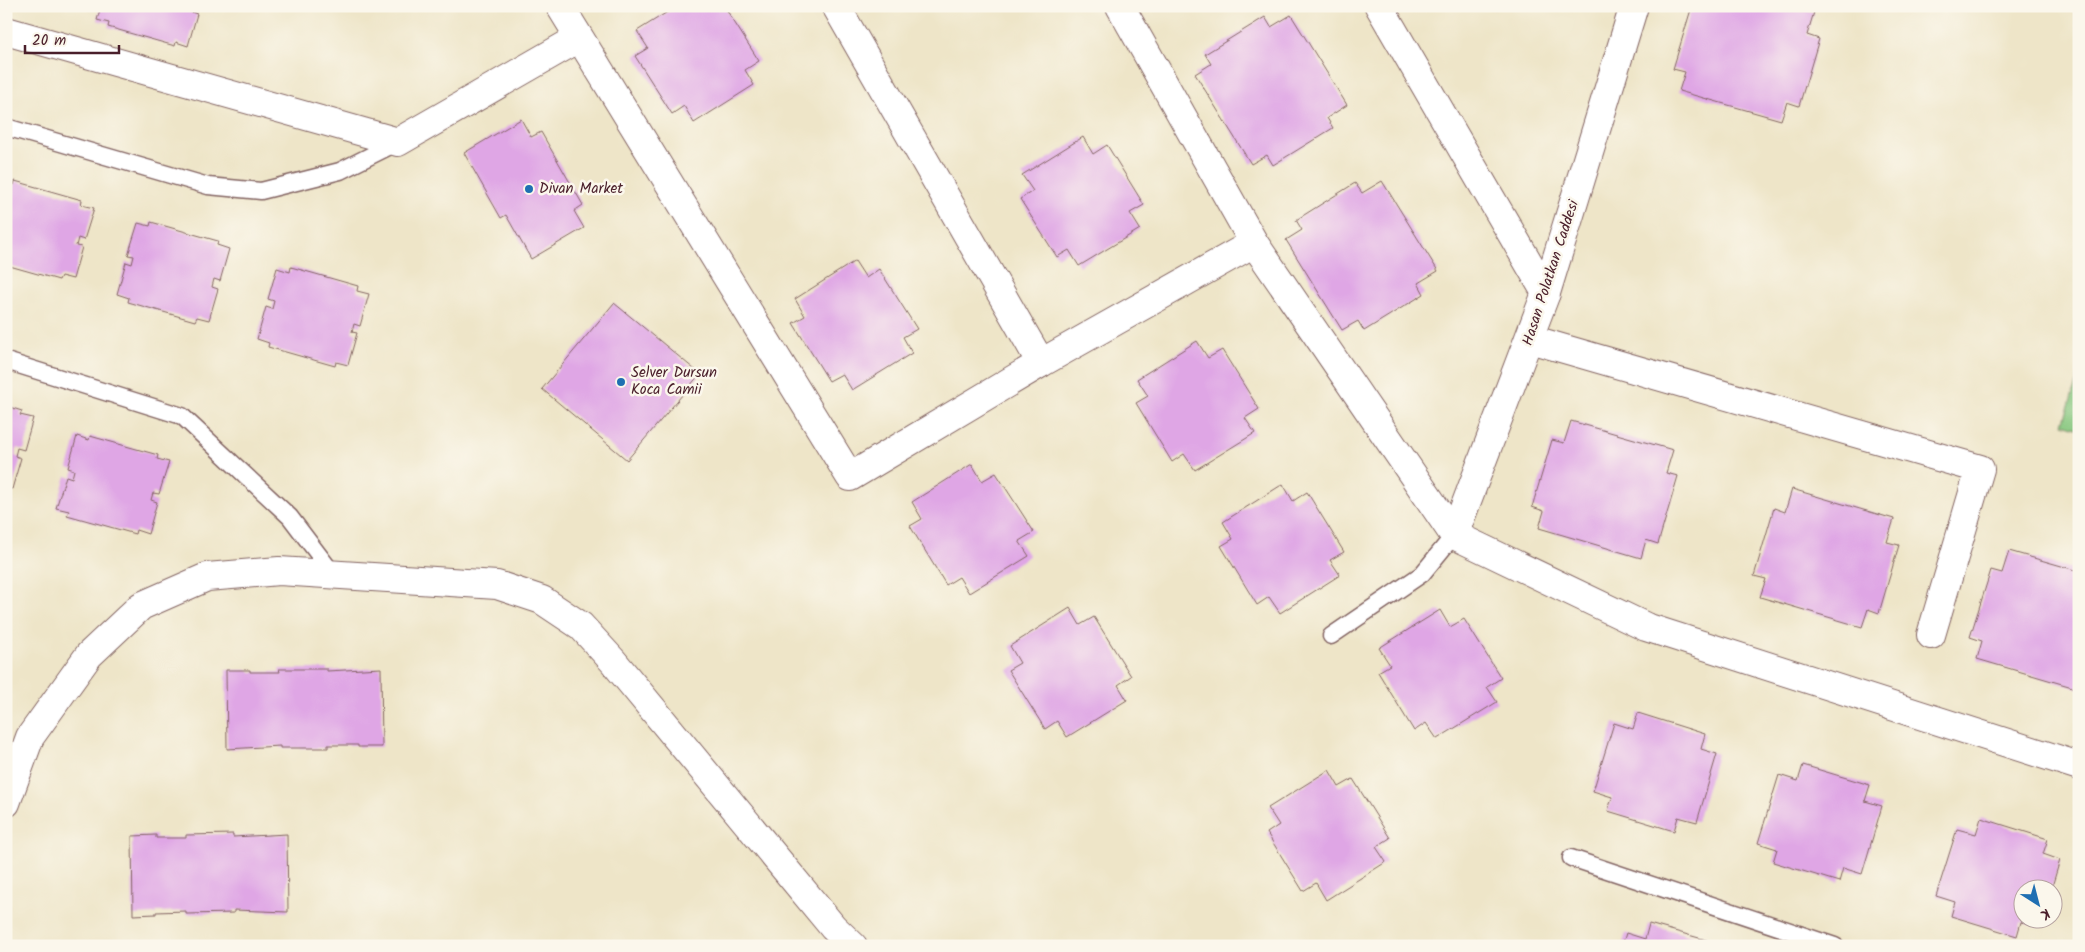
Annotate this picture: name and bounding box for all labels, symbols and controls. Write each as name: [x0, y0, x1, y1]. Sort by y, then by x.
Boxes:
scale bar: [25, 22, 119, 54]
text: 20 m: [32, 29, 66, 53]
place label: Divan Market: [539, 177, 623, 201]
marker: Divan Market: [523, 183, 535, 195]
street label: Hasan Polatkan Caddesi: [1516, 196, 1586, 349]
place label: Selver Dursun Koca Camii: [631, 361, 717, 402]
marker: Selver Dursun Koca Camii: [615, 376, 627, 388]
north arrow: [2012, 880, 2062, 930]
text: K: [2035, 902, 2055, 925]

